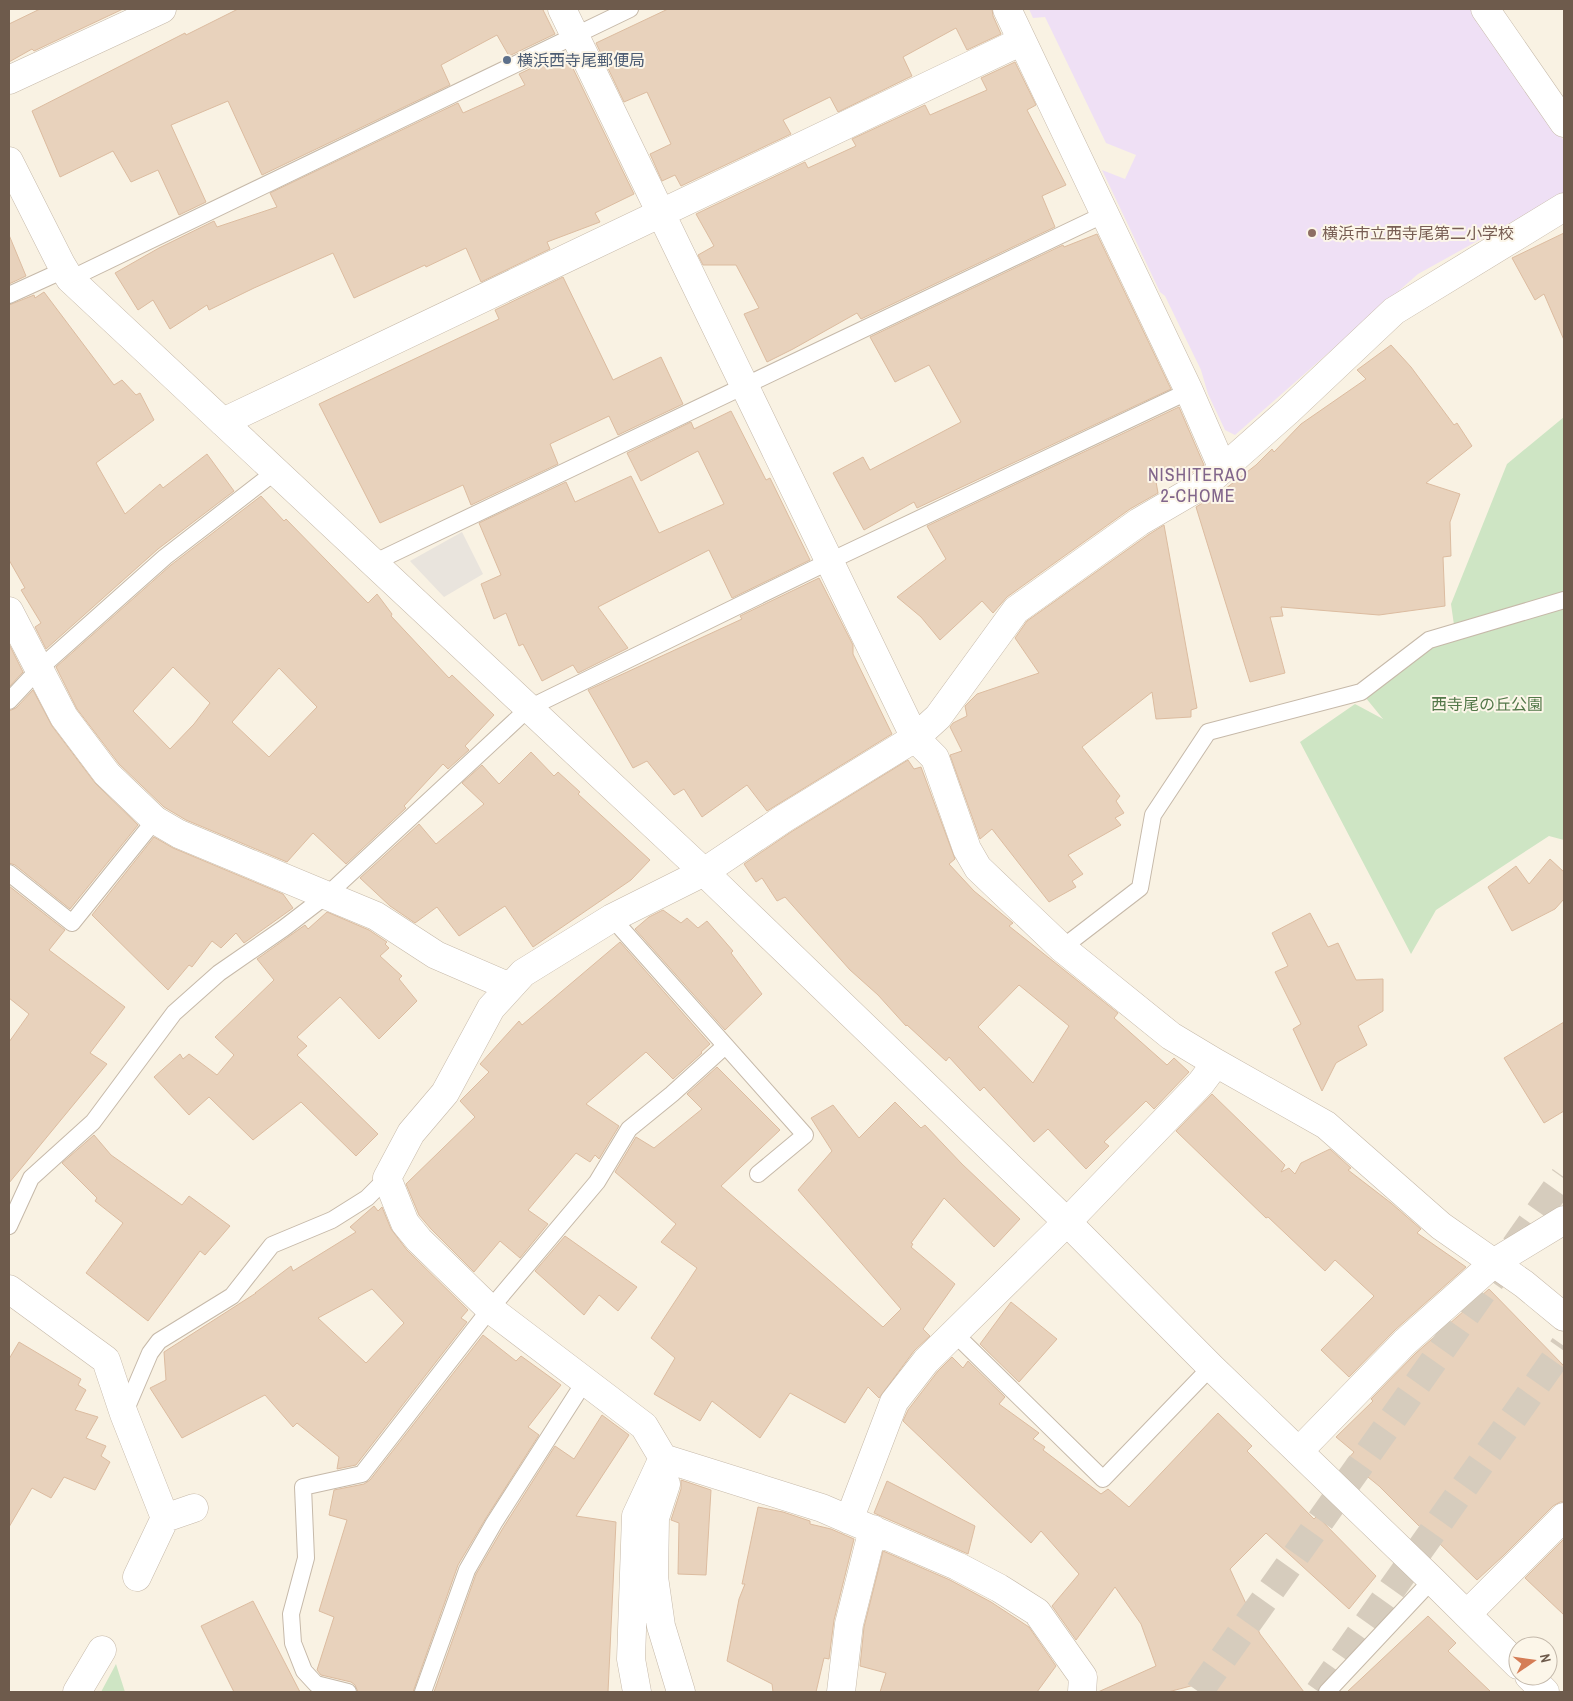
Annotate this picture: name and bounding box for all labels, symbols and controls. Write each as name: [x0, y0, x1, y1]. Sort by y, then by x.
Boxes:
place label: 横浜西寺尾郵便局: [517, 49, 645, 71]
marker: 横浜西寺尾郵便局: [501, 54, 513, 66]
place label: 横浜市立西寺尾第二小学校: [1322, 222, 1514, 244]
marker: 横浜市立西寺尾第二小学校: [1306, 227, 1318, 239]
district label: NISHITERAO 2-CHOME: [1148, 462, 1248, 508]
park label: 西寺尾の丘公園: [1431, 693, 1543, 715]
north arrow: [1508, 1636, 1558, 1686]
text: N: [1536, 1652, 1555, 1664]

